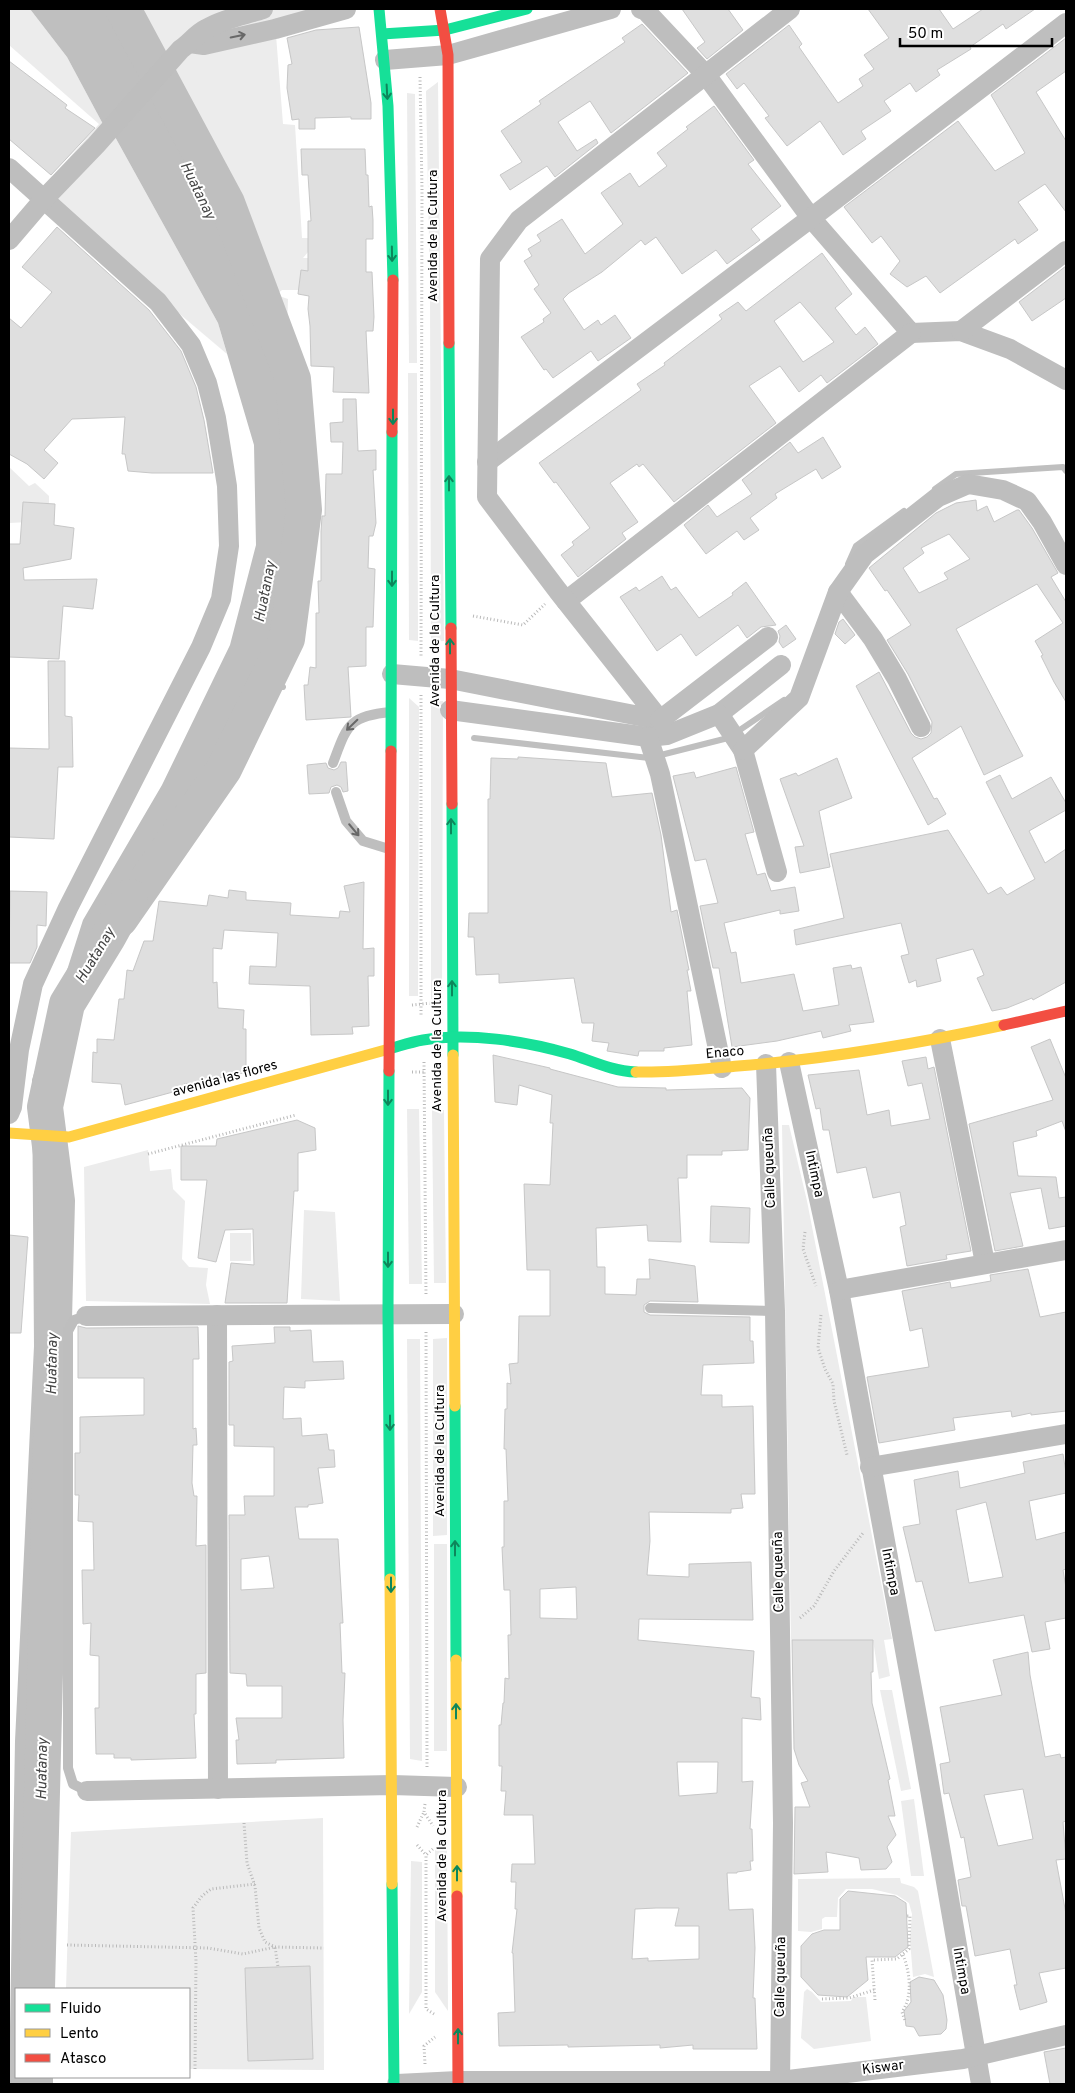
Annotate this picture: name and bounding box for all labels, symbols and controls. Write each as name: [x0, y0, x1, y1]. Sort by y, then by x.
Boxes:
scale bar: [900, 15, 1052, 47]
text: 50 m: [908, 25, 943, 44]
one-way arrow: [229, 31, 245, 41]
one-way arrow: [382, 84, 391, 100]
water label: Huatanay: [175, 159, 220, 224]
street label: Avenida de la Cultura: [425, 170, 442, 302]
one-way arrow: [387, 246, 397, 262]
one-way arrow: [388, 408, 398, 425]
one-way arrow: [444, 475, 454, 492]
water label: Huatanay: [251, 558, 281, 624]
one-way arrow: [387, 571, 397, 587]
street label: Avenida de la Cultura: [427, 575, 444, 707]
one-way arrow: [445, 638, 455, 654]
one-way arrow: [346, 719, 358, 731]
one-way arrow: [446, 818, 456, 834]
one-way arrow: [348, 823, 359, 836]
water label: Huatanay: [72, 923, 121, 987]
street label: Avenida de la Cultura: [429, 980, 446, 1112]
one-way arrow: [447, 980, 457, 996]
street label: Enaco: [705, 1043, 745, 1063]
street label: avenida las flores: [171, 1057, 279, 1101]
one-way arrow: [383, 1090, 393, 1106]
street label: Calle queuña: [760, 1127, 780, 1209]
street label: Intimpa: [801, 1149, 827, 1199]
one-way arrow: [383, 1252, 393, 1268]
water label: Huatanay: [43, 1332, 63, 1395]
street label: Avenida de la Cultura: [432, 1385, 449, 1517]
one-way arrow: [385, 1414, 395, 1431]
street label: Calle queuña: [770, 1531, 788, 1613]
one-way arrow: [450, 1540, 460, 1556]
street label: Intimpa: [877, 1547, 903, 1597]
one-way arrow: [386, 1577, 396, 1593]
one-way arrow: [451, 1703, 461, 1719]
water label: Huatanay: [33, 1737, 53, 1800]
street label: Avenida de la Cultura: [434, 1790, 451, 1922]
one-way arrow: [452, 1865, 462, 1882]
street label: Calle queuña: [772, 1936, 790, 2018]
street label: Intimpa: [948, 1946, 974, 1996]
legend: [15, 1988, 190, 2078]
text: Fluido: [60, 2000, 101, 2019]
text: Lento: [60, 2025, 99, 2044]
one-way arrow: [453, 2028, 463, 2044]
text: Atasco: [60, 2050, 106, 2069]
street label: Kiswar: [861, 2057, 905, 2079]

